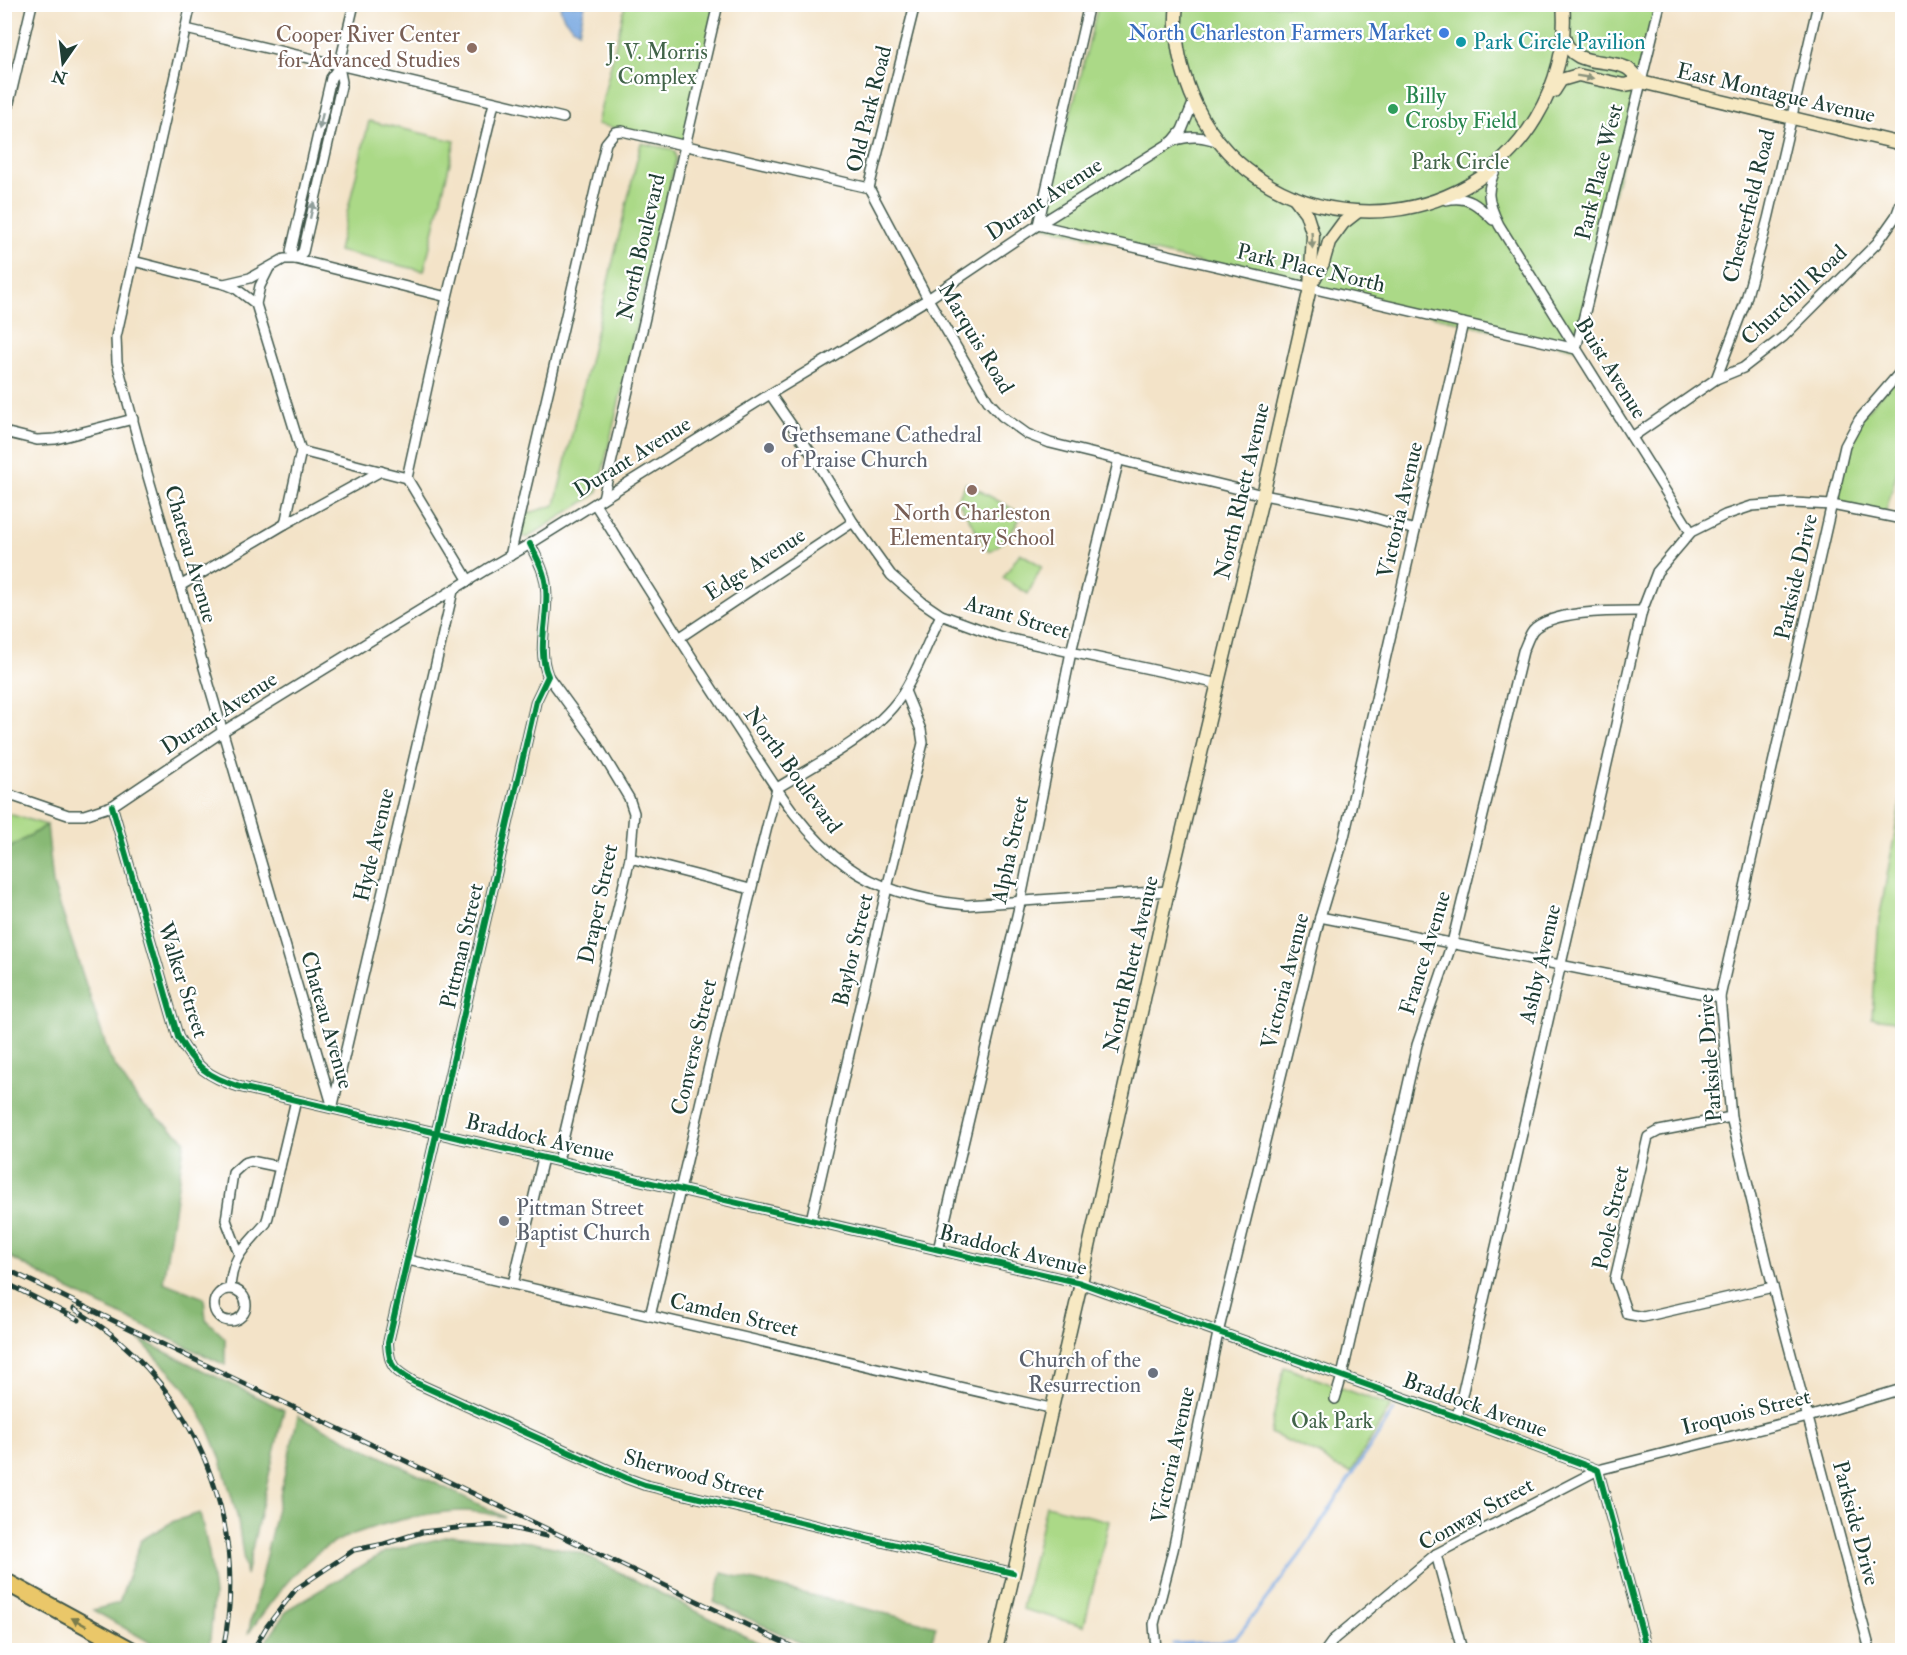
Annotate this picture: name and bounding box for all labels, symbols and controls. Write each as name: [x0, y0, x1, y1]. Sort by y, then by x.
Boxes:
place label: North Charleston Farmers Market: [1128, 19, 1432, 47]
place label: Cooper River Center for Advanced Studies: [276, 21, 461, 74]
marker: North Charleston Farmers Market: [1437, 26, 1451, 40]
place label: Park Circle Pavilion: [1473, 28, 1646, 56]
north arrow: [33, 33, 93, 93]
marker: Park Circle Pavilion: [1454, 35, 1468, 49]
park label: J. V. Morris Complex: [605, 38, 708, 92]
marker: Cooper River Center for Advanced Studies: [465, 41, 479, 55]
street label: Old Park Road: [840, 43, 898, 175]
street label: East Montague Avenue: [1674, 57, 1878, 129]
text: N: [50, 65, 70, 88]
one-way arrow: [1575, 73, 1594, 82]
place label: Billy Crosby Field: [1405, 82, 1517, 135]
street label: Park Place West: [1569, 101, 1629, 243]
marker: Billy Crosby Field: [1386, 102, 1400, 116]
one-way arrow: [316, 112, 325, 131]
street label: Chesterfield Road: [1716, 126, 1782, 286]
park label: Park Circle: [1411, 148, 1509, 176]
street label: Durant Avenue: [981, 151, 1107, 247]
street label: North Boulevard: [611, 171, 672, 323]
one-way arrow: [308, 201, 318, 219]
one-way arrow: [1308, 231, 1317, 250]
street label: Park Place North: [1234, 237, 1388, 299]
street label: Churchill Road: [1735, 239, 1853, 351]
street label: Marquis Road: [932, 277, 1020, 399]
street label: Buist Avenue: [1569, 312, 1653, 424]
street label: North Rhett Avenue: [1208, 400, 1276, 582]
street label: Durant Avenue: [568, 410, 696, 504]
place label: Gethsemane Cathedral of Praise Church: [781, 421, 982, 474]
street label: Victoria Avenue: [1371, 439, 1429, 581]
marker: Gethsemane Cathedral of Praise Church: [762, 441, 776, 455]
street label: Chateau Avenue: [158, 482, 224, 626]
marker: North Charleston Elementary School: [965, 483, 979, 497]
place label: North Charleston Elementary School: [889, 499, 1055, 552]
street label: Parkside Drive: [1768, 511, 1824, 643]
street label: Edge Avenue: [699, 521, 811, 607]
street label: Arant Street: [961, 588, 1072, 645]
street label: Durant Avenue: [156, 665, 282, 761]
street label: North Boulevard: [738, 701, 848, 839]
street label: Hyde Avenue: [347, 786, 401, 904]
street label: Alpha Street: [985, 794, 1036, 907]
street label: Draper Street: [572, 842, 625, 966]
street label: North Rhett Avenue: [1097, 873, 1165, 1055]
street label: Pittman Street: [434, 881, 490, 1011]
street label: France Avenue: [1393, 888, 1457, 1018]
street label: Baylor Street: [826, 891, 880, 1009]
street label: Ashby Avenue: [1512, 902, 1567, 1027]
street label: Victoria Avenue: [1255, 910, 1315, 1052]
street label: Walker Street: [151, 917, 215, 1042]
street label: Chateau Avenue: [294, 948, 360, 1092]
street label: Converse Street: [665, 976, 723, 1118]
street label: Parkside Drive: [1692, 993, 1728, 1123]
street label: Braddock Avenue: [463, 1107, 617, 1169]
street label: Poole Street: [1586, 1163, 1636, 1273]
place label: Pittman Street Baptist Church: [516, 1194, 651, 1248]
marker: Pittman Street Baptist Church: [497, 1214, 511, 1228]
street label: Braddock Avenue: [936, 1218, 1090, 1282]
street label: Camden Street: [667, 1287, 801, 1343]
place label: Church of the Resurrection: [1019, 1346, 1141, 1399]
marker: Church of the Resurrection: [1146, 1366, 1160, 1380]
street label: Braddock Avenue: [1399, 1366, 1551, 1444]
street label: Iroquois Street: [1679, 1382, 1813, 1442]
street label: Victoria Avenue: [1145, 1384, 1201, 1526]
park label: Oak Park: [1291, 1407, 1374, 1435]
street label: Sherwood Street: [621, 1443, 767, 1507]
street label: Parkside Drive: [1826, 1457, 1886, 1589]
street label: Conway Street: [1413, 1471, 1539, 1557]
one-way arrow: [71, 1617, 88, 1627]

